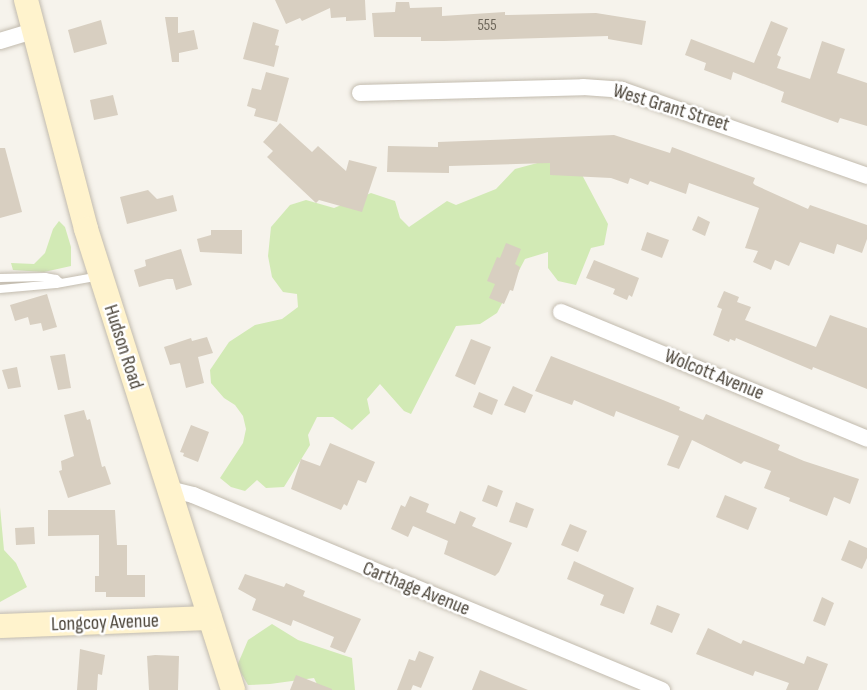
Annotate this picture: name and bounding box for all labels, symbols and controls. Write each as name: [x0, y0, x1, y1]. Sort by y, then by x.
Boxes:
house number: 555: [477, 16, 497, 36]
street label: West Grant Street: [610, 79, 732, 137]
street label: Hudson Road: [98, 302, 148, 392]
street label: Wolcott Avenue: [661, 344, 767, 406]
street label: Carthage Avenue: [359, 557, 473, 621]
street label: Longcoy Avenue: [51, 609, 159, 637]

